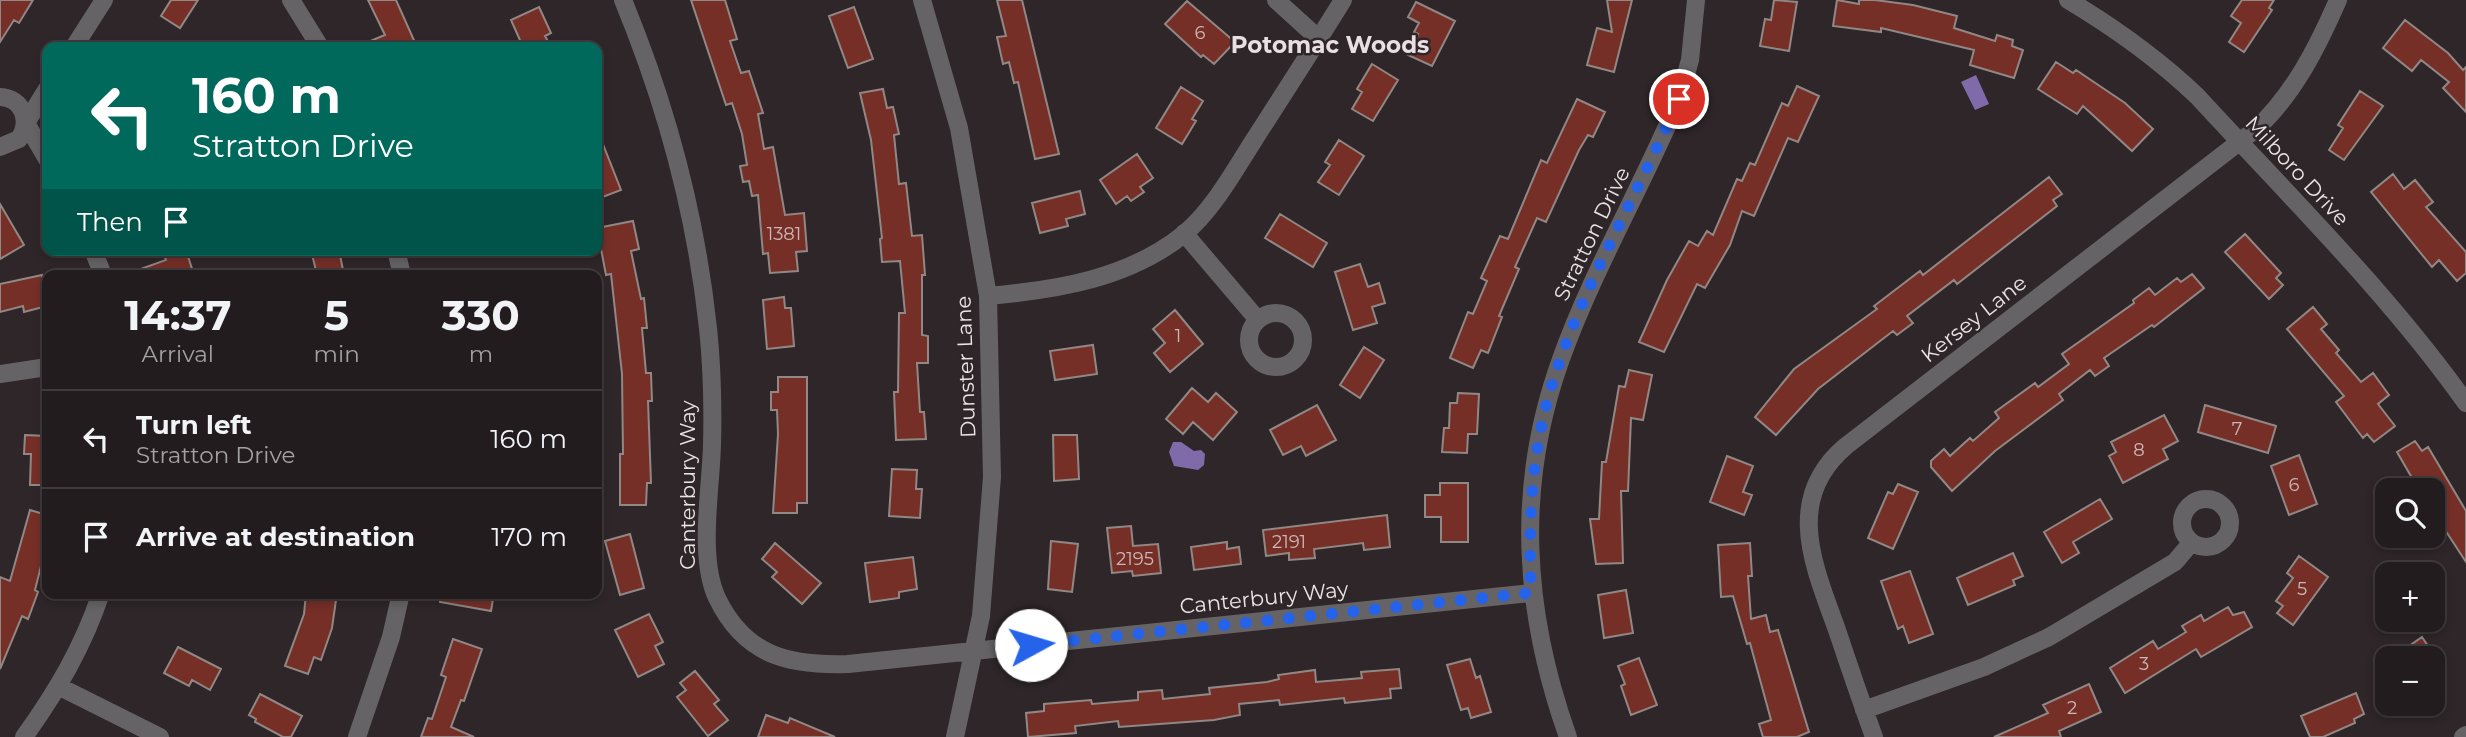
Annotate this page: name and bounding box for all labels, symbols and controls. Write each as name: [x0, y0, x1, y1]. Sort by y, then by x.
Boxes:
house number: 6: [1195, 22, 1206, 44]
district label: Potomac Woods: [1231, 31, 1429, 59]
text: 160 m: [192, 66, 341, 125]
pin: [1649, 69, 1709, 129]
icon: left: [77, 70, 168, 161]
icon: arrive: [1660, 80, 1698, 118]
street label: Milboro Drive: [2240, 111, 2354, 231]
text: Stratton Drive: [192, 126, 414, 165]
street label: Stratton Drive: [1548, 163, 1635, 305]
icon: arrive: [157, 203, 195, 241]
text: Then: [77, 206, 143, 238]
house number: 1381: [767, 223, 801, 245]
street label: Kersey Lane: [1916, 270, 2031, 367]
text: 14:37: [124, 289, 231, 341]
text: 5: [324, 289, 349, 341]
text: 330: [442, 289, 520, 341]
street label: Dunster Lane: [951, 295, 980, 439]
house number: 1: [1175, 325, 1181, 347]
text: Arrival: [142, 340, 214, 368]
text: min: [314, 340, 360, 368]
text: m: [469, 340, 493, 368]
street label: Canterbury Way: [675, 400, 700, 570]
text: Turn left: [136, 409, 252, 441]
house number: 7: [2232, 418, 2242, 440]
icon: left: [77, 420, 115, 458]
text: 160 m: [490, 423, 567, 455]
house number: 8: [2133, 439, 2145, 461]
text: Stratton Drive: [136, 441, 296, 469]
house number: 6: [2289, 474, 2300, 496]
map controls: [2375, 478, 2445, 716]
button: search: [2375, 478, 2445, 548]
icon: arrive: [77, 518, 115, 556]
text: Arrive at destination: [136, 521, 415, 553]
text: 170 m: [491, 521, 567, 553]
house number: 2191: [1272, 531, 1306, 553]
house number: 2195: [1116, 548, 1154, 570]
button: +: [2375, 562, 2445, 632]
street label: Canterbury Way: [1178, 576, 1350, 619]
house number: 5: [2297, 578, 2307, 600]
position arrow: [994, 608, 1068, 682]
button: −: [2375, 646, 2445, 716]
house number: 3: [2139, 653, 2149, 675]
house number: 2: [2067, 697, 2077, 719]

